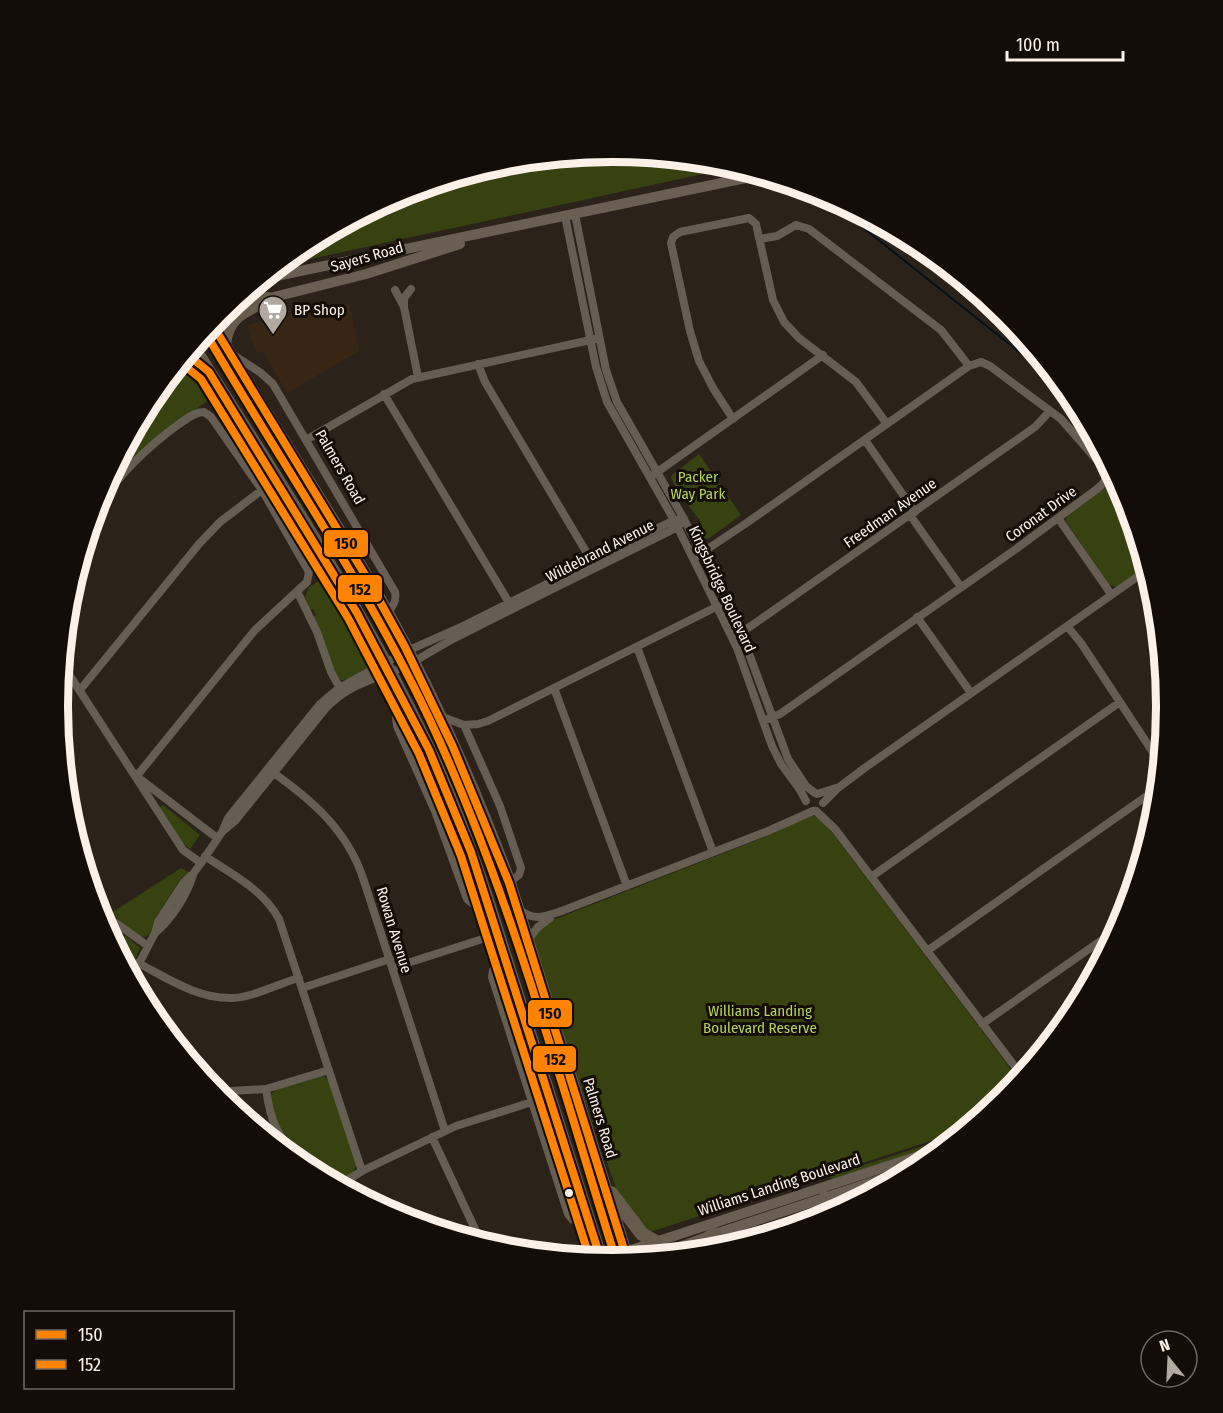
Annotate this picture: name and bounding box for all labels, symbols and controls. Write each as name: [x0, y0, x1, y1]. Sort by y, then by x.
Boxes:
scale bar: [1007, 24, 1122, 62]
text: 100 m: [1016, 34, 1060, 56]
street label: Sayers Road: [329, 238, 405, 276]
supermarket icon: BP Shop: [257, 294, 289, 336]
place label: BP Shop: [294, 301, 345, 319]
street label: Palmers Road: [311, 426, 369, 508]
park label: Packer Way Park: [671, 468, 725, 503]
street label: Freedman Avenue: [840, 474, 940, 552]
street label: Coronat Drive: [1002, 482, 1080, 546]
street label: Wildebrand Avenue: [543, 516, 657, 586]
street label: Kingsbridge Boulevard: [685, 523, 759, 655]
line badge: 150: [323, 529, 369, 558]
text: 150: [334, 534, 358, 553]
line badge: 152: [337, 574, 383, 603]
text: 152: [349, 580, 372, 599]
street label: Rowan Avenue: [372, 885, 416, 975]
line badge: 150: [527, 999, 573, 1028]
park label: Williams Landing Boulevard Reserve: [703, 1002, 817, 1037]
text: 150: [538, 1004, 562, 1023]
line badge: 152: [532, 1045, 577, 1073]
text: 152: [544, 1050, 567, 1069]
street label: Palmers Road: [579, 1076, 621, 1160]
street label: Williams Landing Boulevard: [696, 1150, 862, 1220]
unlabelled marker: [563, 1187, 575, 1199]
legend: [24, 1311, 234, 1389]
text: 150: [78, 1324, 103, 1346]
north arrow: [1139, 1329, 1199, 1389]
text: N: [1157, 1335, 1172, 1356]
text: 152: [78, 1354, 101, 1376]

